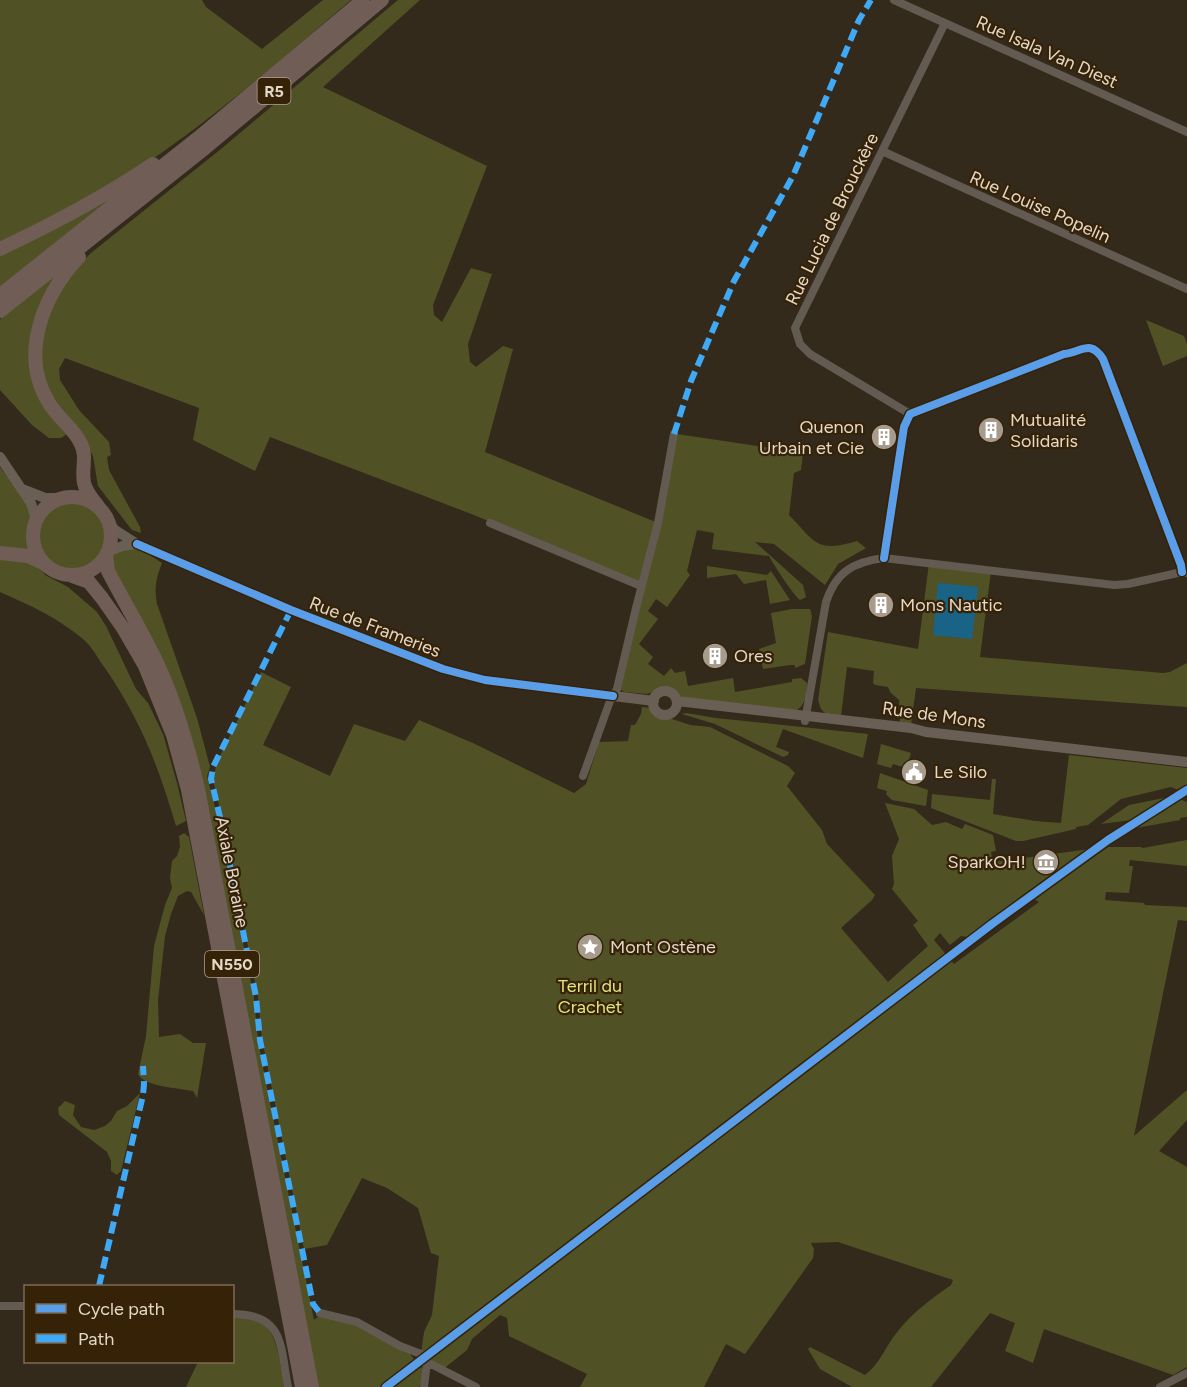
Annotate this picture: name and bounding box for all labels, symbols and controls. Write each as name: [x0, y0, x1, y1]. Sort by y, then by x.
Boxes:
street label: Rue Isala Van Diest: [973, 11, 1121, 93]
road number: R5: [258, 78, 290, 104]
street label: Rue Lucia de Brouckère: [781, 129, 883, 309]
street label: Rue Louise Popelin: [966, 166, 1114, 248]
place label: Mutualité Solidaris: [1010, 409, 1086, 452]
building icon: Mutualité Solidaris: [976, 415, 1006, 445]
place label: Quenon Urbain et Cie: [759, 416, 864, 459]
building icon: Quenon Urbain et Cie: [869, 422, 899, 452]
building icon: Mons Nautic: [866, 590, 896, 620]
street label: Rue de Frameries: [306, 592, 444, 662]
place label: Mons Nautic: [900, 594, 1003, 616]
building icon: Ores: [700, 641, 730, 671]
place label: Ores: [734, 645, 772, 667]
street label: Rue de Mons: [881, 697, 987, 733]
public building icon: Le Silo: [899, 757, 929, 787]
place label: Le Silo: [934, 761, 987, 783]
street label: Axiale Boraine: [210, 814, 254, 930]
museum icon: SparkOH!: [1031, 847, 1061, 877]
place label: SparkOH!: [947, 851, 1026, 873]
place icon: Mont Ostène: [575, 932, 605, 962]
place label: Mont Ostène: [610, 936, 716, 958]
road number: N550: [205, 951, 259, 977]
park label: Terril du Crachet: [558, 975, 623, 1018]
legend: [24, 1285, 234, 1363]
text: Cycle path: [78, 1298, 165, 1320]
text: Path: [78, 1328, 114, 1350]

